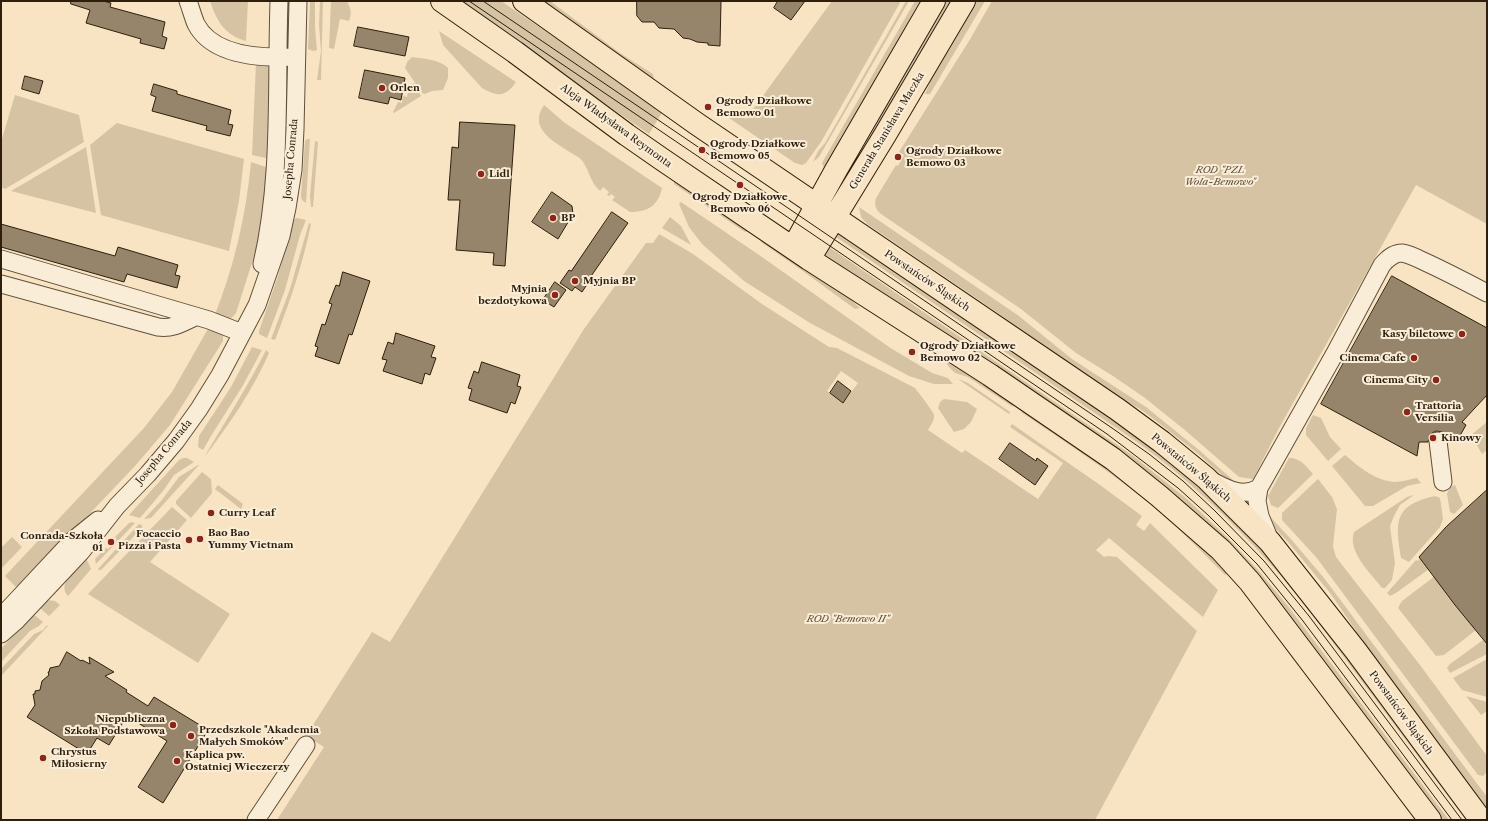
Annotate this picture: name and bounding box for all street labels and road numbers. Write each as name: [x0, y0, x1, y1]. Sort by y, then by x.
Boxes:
street label: Generała Stanisława Maczka: [847, 70, 927, 192]
street label: Aleja Władysława Reymonta: [558, 82, 674, 170]
street label: Josepha Conrada: [282, 118, 300, 200]
street label: Powstańców Śląskich: [882, 248, 972, 314]
street label: Josepha Conrada: [133, 417, 195, 487]
street label: Powstańców Śląskich: [1149, 431, 1233, 505]
street label: Powstańców Śląskich: [1367, 669, 1435, 757]

